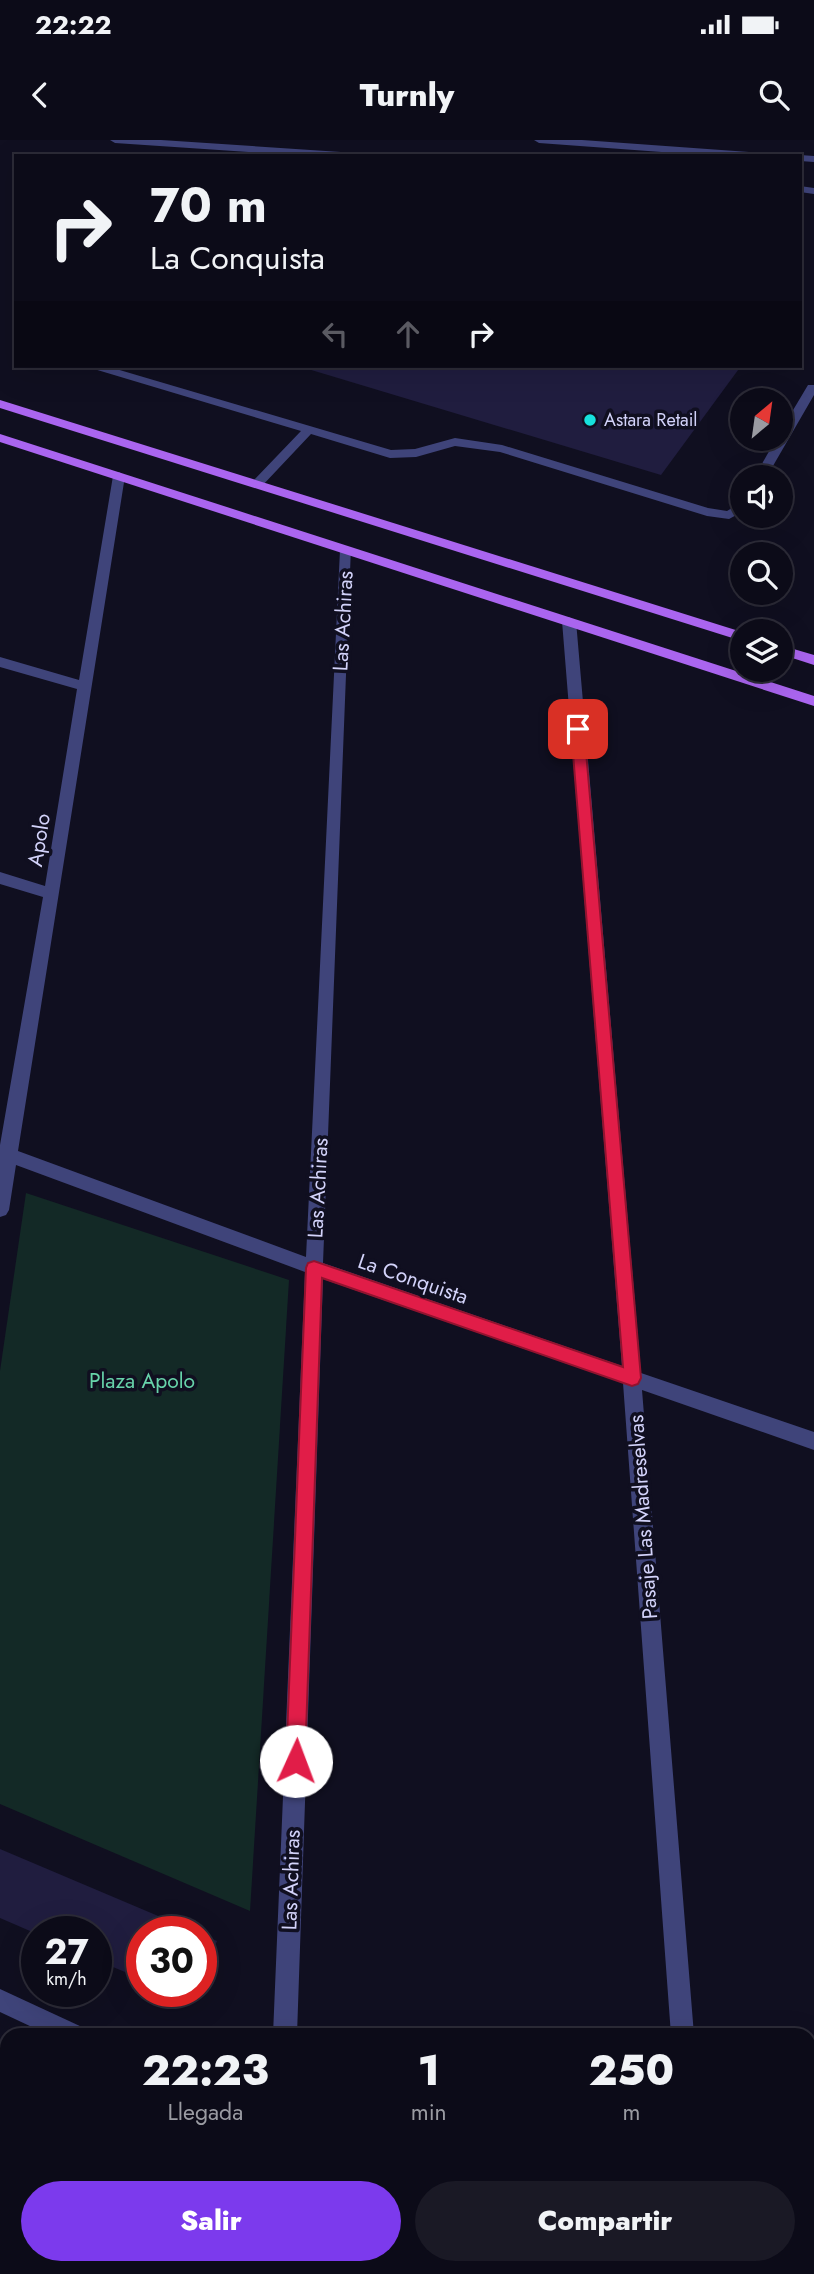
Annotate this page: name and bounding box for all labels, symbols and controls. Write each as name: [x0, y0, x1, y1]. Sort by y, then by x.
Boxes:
text: 22:22: [35, 6, 112, 44]
text: Turnly: [360, 72, 454, 118]
icon: back: [21, 76, 59, 114]
icon: search: [755, 76, 793, 114]
text: 70 m: [150, 170, 267, 240]
icon: right: [35, 182, 126, 273]
text: La Conquista: [150, 235, 325, 281]
icon: left: [316, 315, 354, 353]
icon: ahead: [389, 315, 427, 353]
icon: right: [462, 315, 500, 353]
north arrow: [730, 388, 793, 452]
map controls: [730, 388, 793, 682]
place label: Astara Retail: [604, 407, 698, 433]
marker: Astara Retail: [582, 412, 598, 428]
button: sound: [730, 465, 793, 528]
button: search: [730, 542, 793, 605]
street label: Las Achiras: [325, 570, 361, 672]
button: layers: [730, 619, 793, 682]
pin: [548, 699, 608, 759]
icon: arrive: [559, 710, 597, 748]
street label: Apolo: [20, 811, 58, 869]
street label: Las Achiras: [300, 1137, 336, 1239]
street label: La Conquista: [354, 1246, 472, 1312]
park label: Plaza Apolo: [89, 1366, 195, 1396]
street label: Pasaje Las Madreselvas: [621, 1414, 665, 1620]
position arrow: [259, 1724, 333, 1798]
street label: Las Achiras: [274, 1829, 308, 1931]
speed limit sign: 30: [126, 1916, 217, 2007]
text: 27: [44, 1927, 89, 1977]
text: km/h: [46, 1966, 87, 1992]
text: 22:23: [142, 2040, 269, 2101]
text: 1: [418, 2040, 440, 2101]
text: 250: [589, 2040, 674, 2101]
text: Llegada: [167, 2095, 243, 2129]
text: min: [411, 2095, 447, 2129]
text: m: [622, 2095, 640, 2129]
button: Salir: [21, 2181, 401, 2261]
button: Compartir: [415, 2181, 795, 2261]

